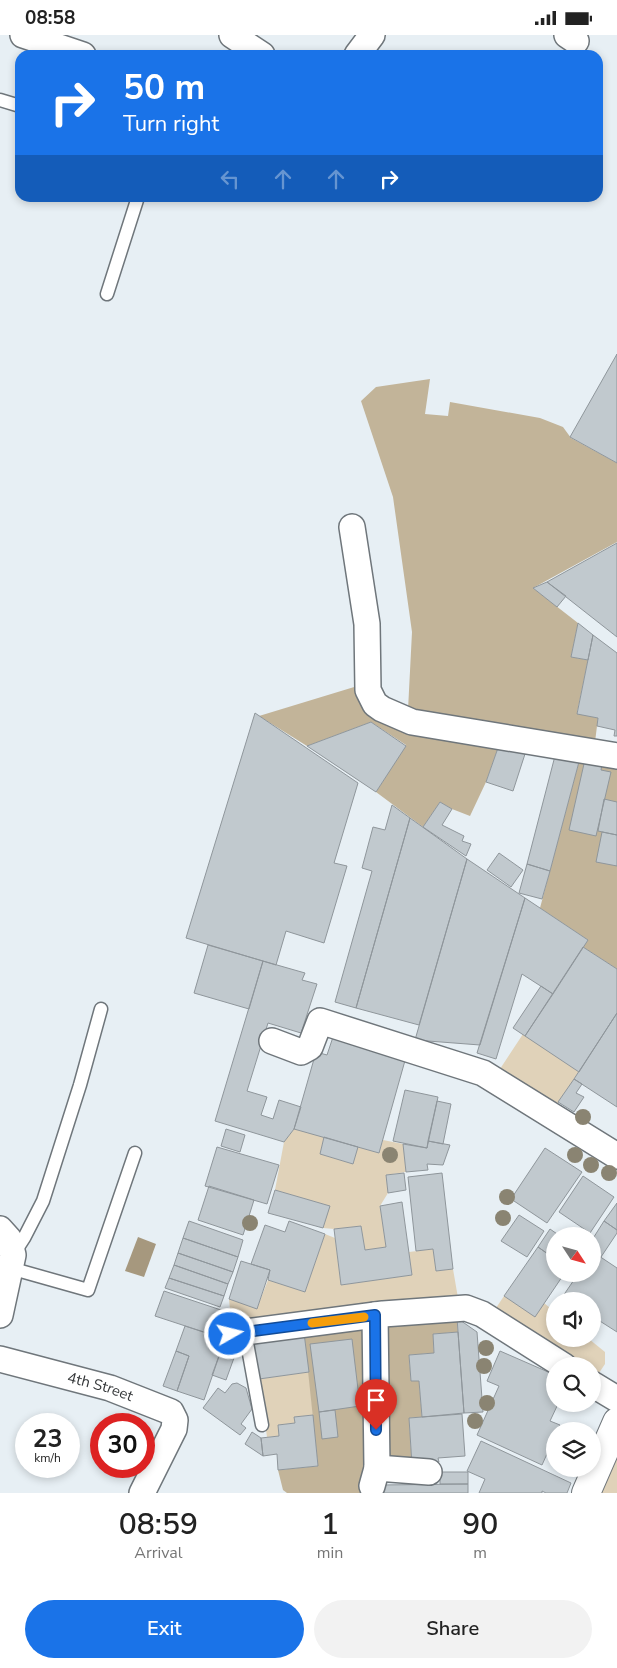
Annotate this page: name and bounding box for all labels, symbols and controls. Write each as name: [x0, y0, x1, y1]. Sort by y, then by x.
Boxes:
text: 08:58: [25, 5, 75, 31]
text: 50 m: [123, 64, 205, 111]
icon: right: [40, 70, 105, 135]
text: Turn right: [123, 109, 219, 139]
icon: left: [216, 165, 244, 193]
icon: ahead: [269, 165, 297, 193]
icon: ahead: [322, 165, 350, 193]
icon: right: [375, 165, 403, 193]
north arrow: [546, 1227, 601, 1283]
map controls: [546, 1227, 601, 1477]
button: sound: [546, 1292, 601, 1347]
position arrow: [203, 1307, 255, 1359]
button: search: [546, 1357, 601, 1412]
street label: 4th Street: [65, 1367, 137, 1406]
pin: [355, 1379, 397, 1430]
icon: arrive: [362, 1386, 390, 1414]
speed limit sign: 30: [90, 1413, 155, 1478]
text: 23: [32, 1422, 63, 1456]
button: layers: [546, 1422, 601, 1477]
text: km/h: [34, 1450, 61, 1466]
text: 08:59: [119, 1504, 198, 1545]
text: 1: [321, 1504, 339, 1545]
text: 90: [462, 1504, 498, 1545]
text: Arrival: [134, 1542, 182, 1564]
text: min: [317, 1542, 343, 1564]
text: m: [473, 1542, 487, 1564]
button: Exit: [25, 1600, 304, 1658]
button: Share: [314, 1600, 592, 1658]

